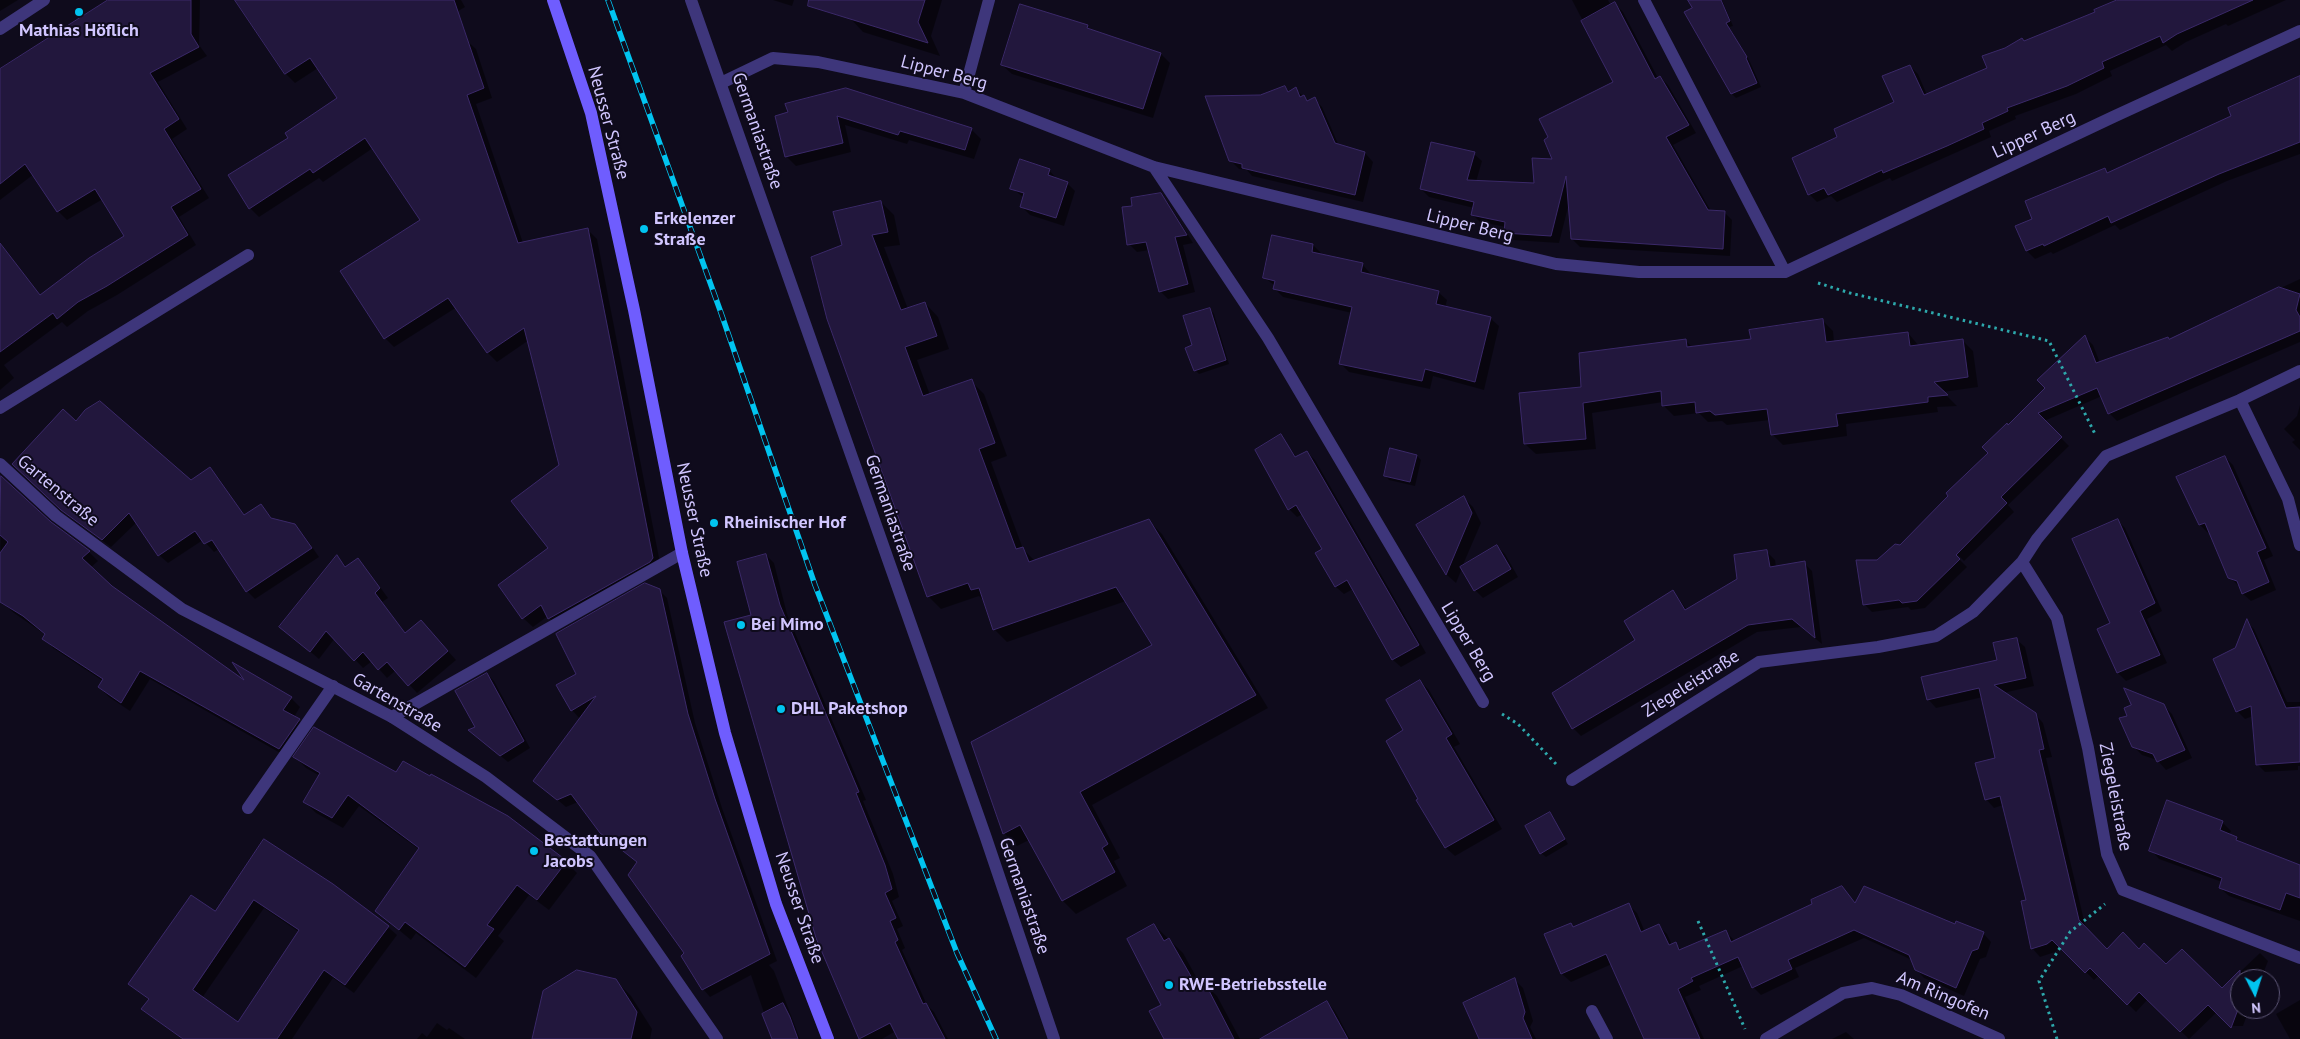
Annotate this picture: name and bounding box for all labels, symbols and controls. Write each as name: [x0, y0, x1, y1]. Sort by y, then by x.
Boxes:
marker: Mathias Höflich: [73, 6, 85, 18]
place label: Mathias Höflich: [19, 20, 139, 42]
street label: Lipper Berg: [898, 51, 990, 95]
street label: Neusser Straße: [582, 64, 634, 182]
street label: Germaniastraße: [727, 70, 787, 192]
street label: Lipper Berg: [1989, 106, 2079, 164]
street label: Lipper Berg: [1424, 205, 1516, 247]
place label: Erkelenzer Straße: [654, 208, 735, 250]
marker: Erkelenzer Straße: [638, 223, 650, 235]
street label: Gartenstraße: [13, 451, 103, 531]
street label: Germaniastraße: [860, 452, 920, 574]
street label: Neusser Straße: [671, 461, 717, 579]
place label: Rheinischer Hof: [724, 512, 845, 534]
marker: Rheinischer Hof: [708, 517, 720, 529]
street label: Lipper Berg: [1436, 598, 1500, 686]
place label: Bei Mimo: [751, 614, 824, 636]
marker: Bei Mimo: [735, 619, 747, 631]
street label: Ziegeleistraße: [1639, 646, 1743, 722]
street label: Gartenstraße: [348, 669, 446, 737]
place label: DHL Paketshop: [791, 698, 908, 720]
marker: DHL Paketshop: [775, 703, 787, 715]
street label: Ziegeleistraße: [2094, 741, 2136, 853]
place label: Bestattungen Jacobs: [544, 830, 647, 872]
street label: Germaniastraße: [994, 835, 1054, 957]
marker: Bestattungen Jacobs: [528, 845, 540, 857]
street label: Neusser Straße: [770, 849, 828, 967]
street label: Am Ringofen: [1893, 967, 1993, 1025]
north arrow: [2230, 969, 2280, 1019]
place label: RWE-Betriebsstelle: [1179, 974, 1327, 996]
marker: RWE-Betriebsstelle: [1163, 979, 1175, 991]
text: N: [2251, 999, 2262, 1017]

